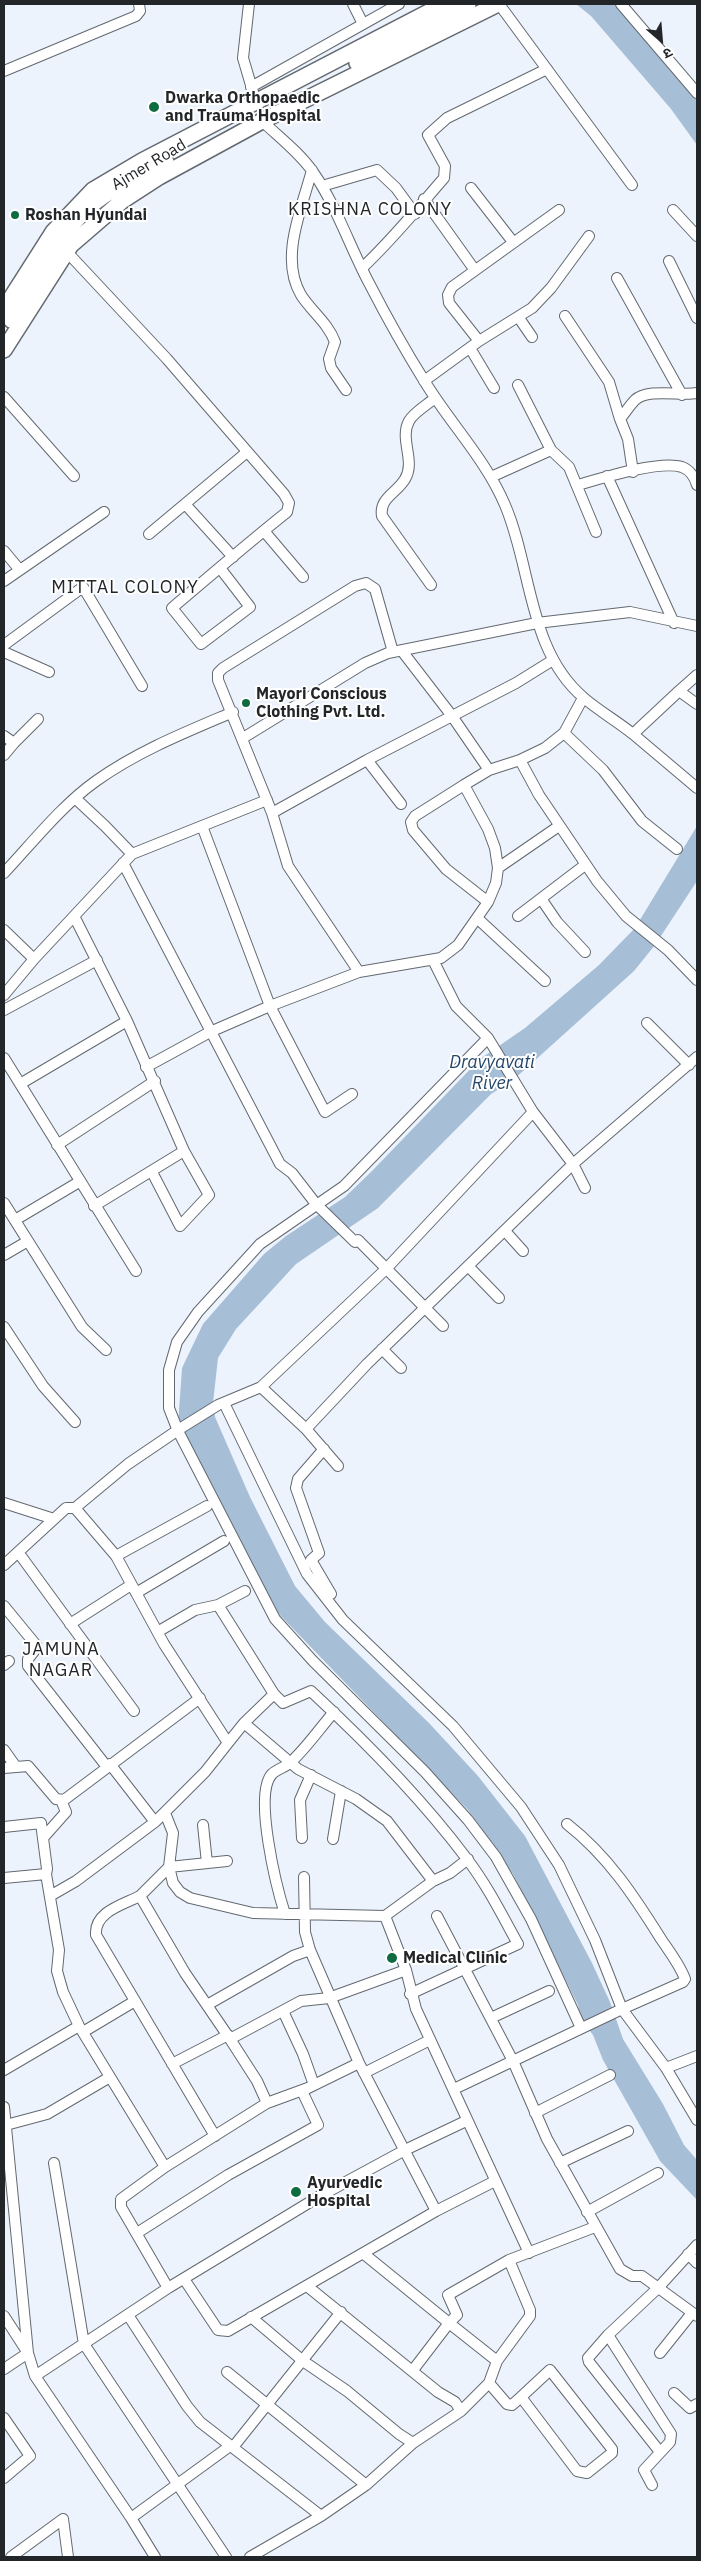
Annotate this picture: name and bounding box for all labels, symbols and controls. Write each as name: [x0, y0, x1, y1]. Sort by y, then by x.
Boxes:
north arrow: [636, 15, 686, 65]
text: उ: [660, 43, 676, 63]
place label: Dwarka Orthopaedic and Trauma Hospital: [165, 88, 321, 126]
marker: Dwarka Orthopaedic and Trauma Hospital: [147, 100, 161, 114]
street label: Ajmer Road: [108, 135, 190, 195]
district label: KRISHNA COLONY: [286, 199, 454, 221]
place label: Roshan Hyundai: [25, 205, 147, 225]
marker: Roshan Hyundai: [9, 209, 21, 221]
district label: MITTAL COLONY: [50, 577, 200, 599]
place label: Mayori Conscious Clothing Pvt. Ltd.: [256, 684, 387, 722]
marker: Mayori Conscious Clothing Pvt. Ltd.: [240, 697, 252, 709]
water label: Dravyavati River: [449, 1052, 535, 1094]
district label: JAMUNA NAGAR: [21, 1639, 101, 1682]
place label: Medical Clinic: [403, 1948, 508, 1968]
marker: Medical Clinic: [385, 1951, 399, 1965]
place label: Ayurvedic Hospital: [307, 2173, 382, 2211]
marker: Ayurvedic Hospital: [289, 2185, 303, 2199]

